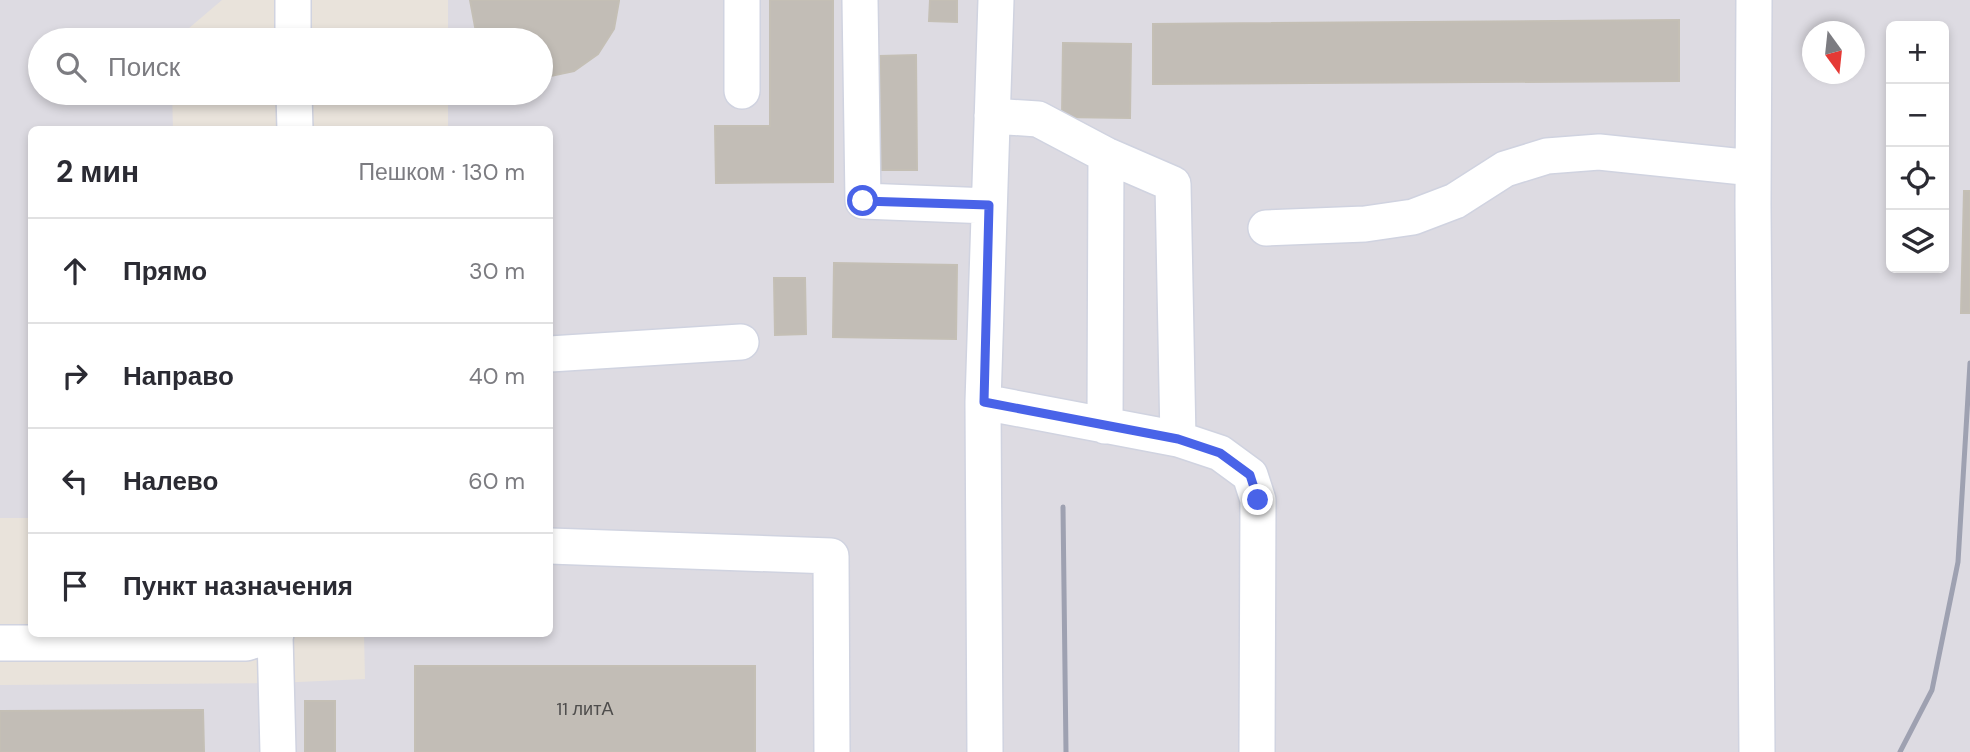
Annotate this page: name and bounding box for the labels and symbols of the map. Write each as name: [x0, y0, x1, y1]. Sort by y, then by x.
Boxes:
north arrow: [1802, 21, 1865, 84]
route start: [847, 185, 878, 216]
route end: [1242, 484, 1273, 515]
house number: 11 литА: [557, 697, 613, 721]

